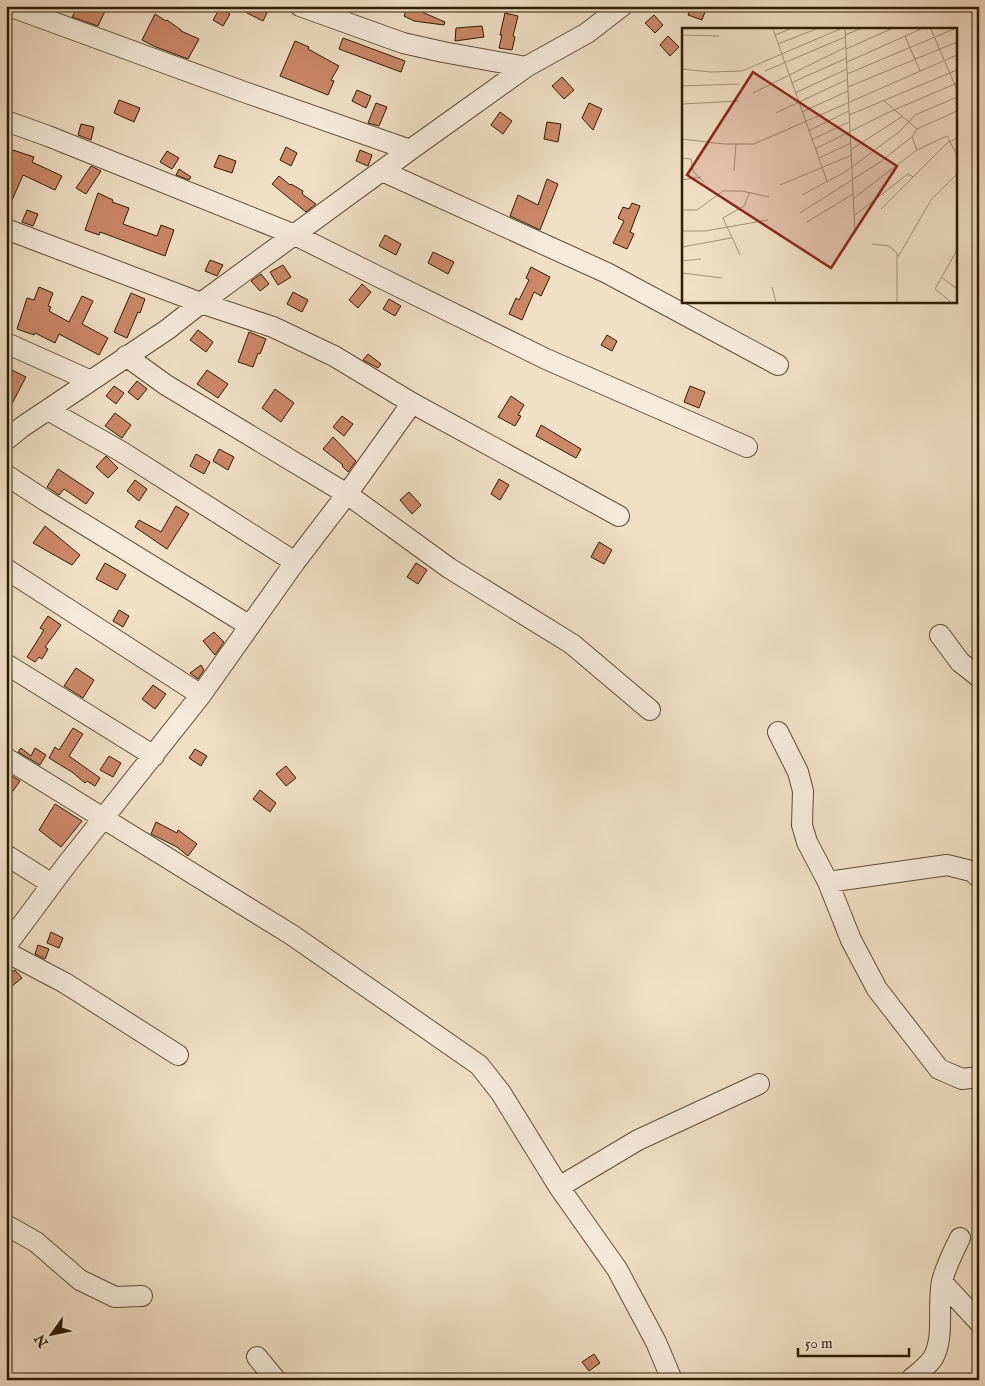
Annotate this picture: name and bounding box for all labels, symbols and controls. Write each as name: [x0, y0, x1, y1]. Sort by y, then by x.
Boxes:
inset map: [682, 28, 958, 302]
north arrow: [28, 1308, 78, 1358]
scale bar: [798, 1326, 909, 1358]
text: N: [31, 1331, 53, 1351]
text: 50 m: [805, 1334, 833, 1353]

